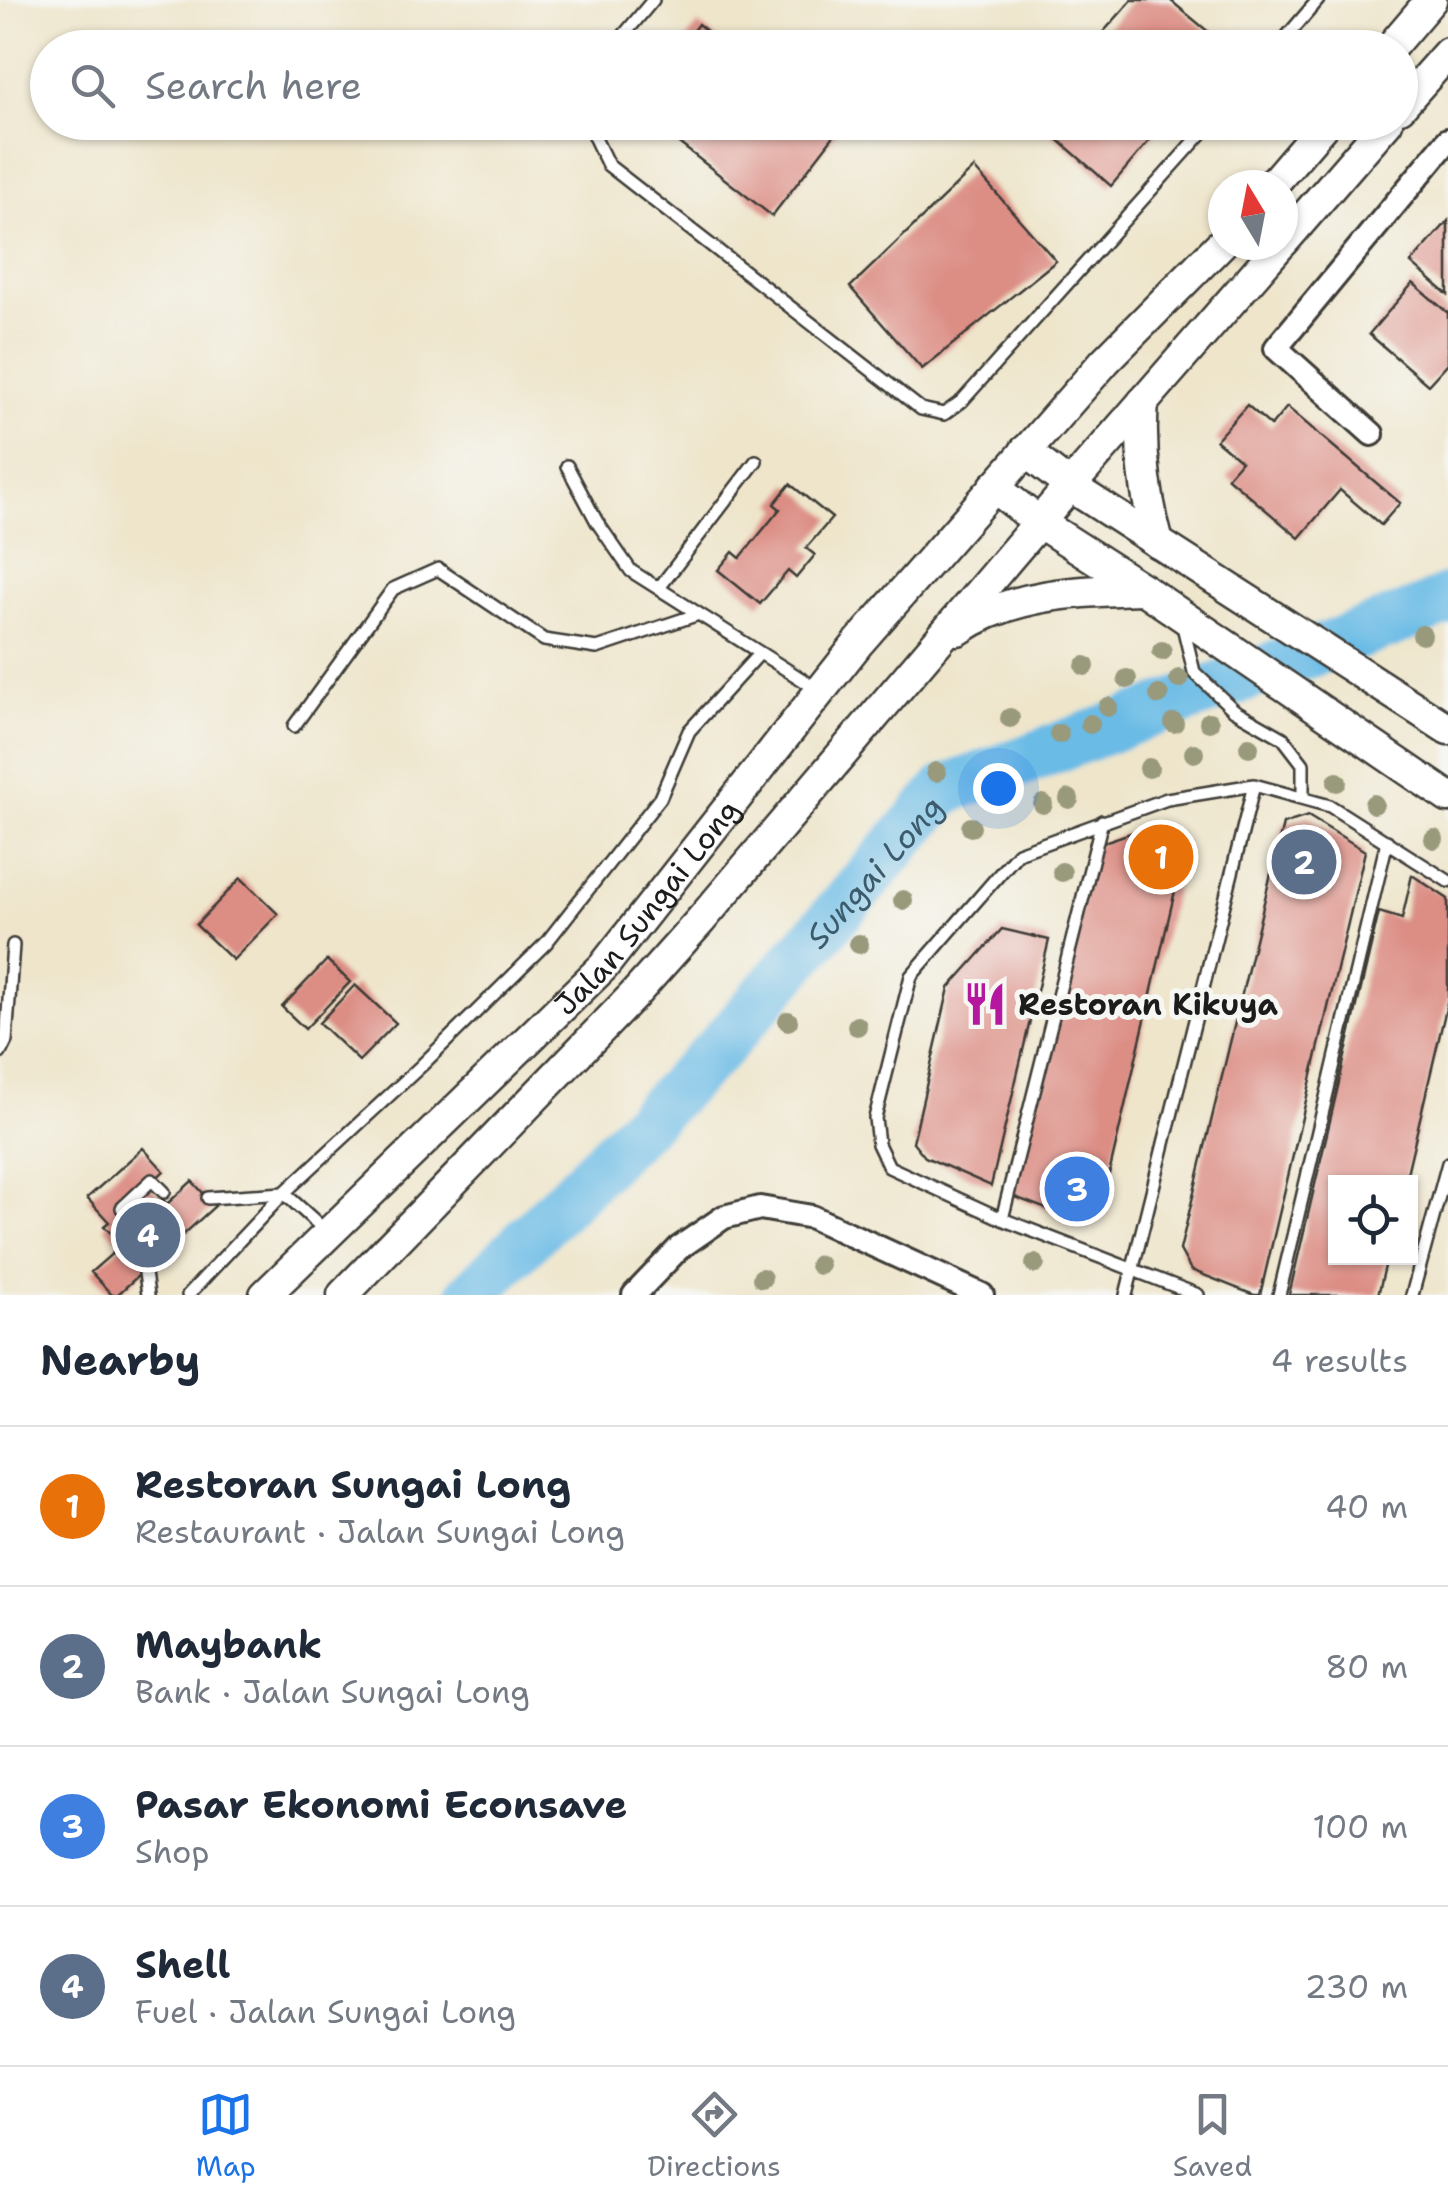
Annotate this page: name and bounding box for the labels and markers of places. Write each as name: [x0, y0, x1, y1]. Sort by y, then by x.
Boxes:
pin: 1: [1128, 820, 1194, 894]
pin: 2: [1272, 824, 1336, 900]
restaurant icon: Restoran Kikuya: [961, 980, 1009, 1028]
place label: Restoran Kikuya: [1018, 984, 1279, 1025]
pin: 3: [1044, 1152, 1110, 1226]
pin: 4: [116, 1198, 180, 1272]

